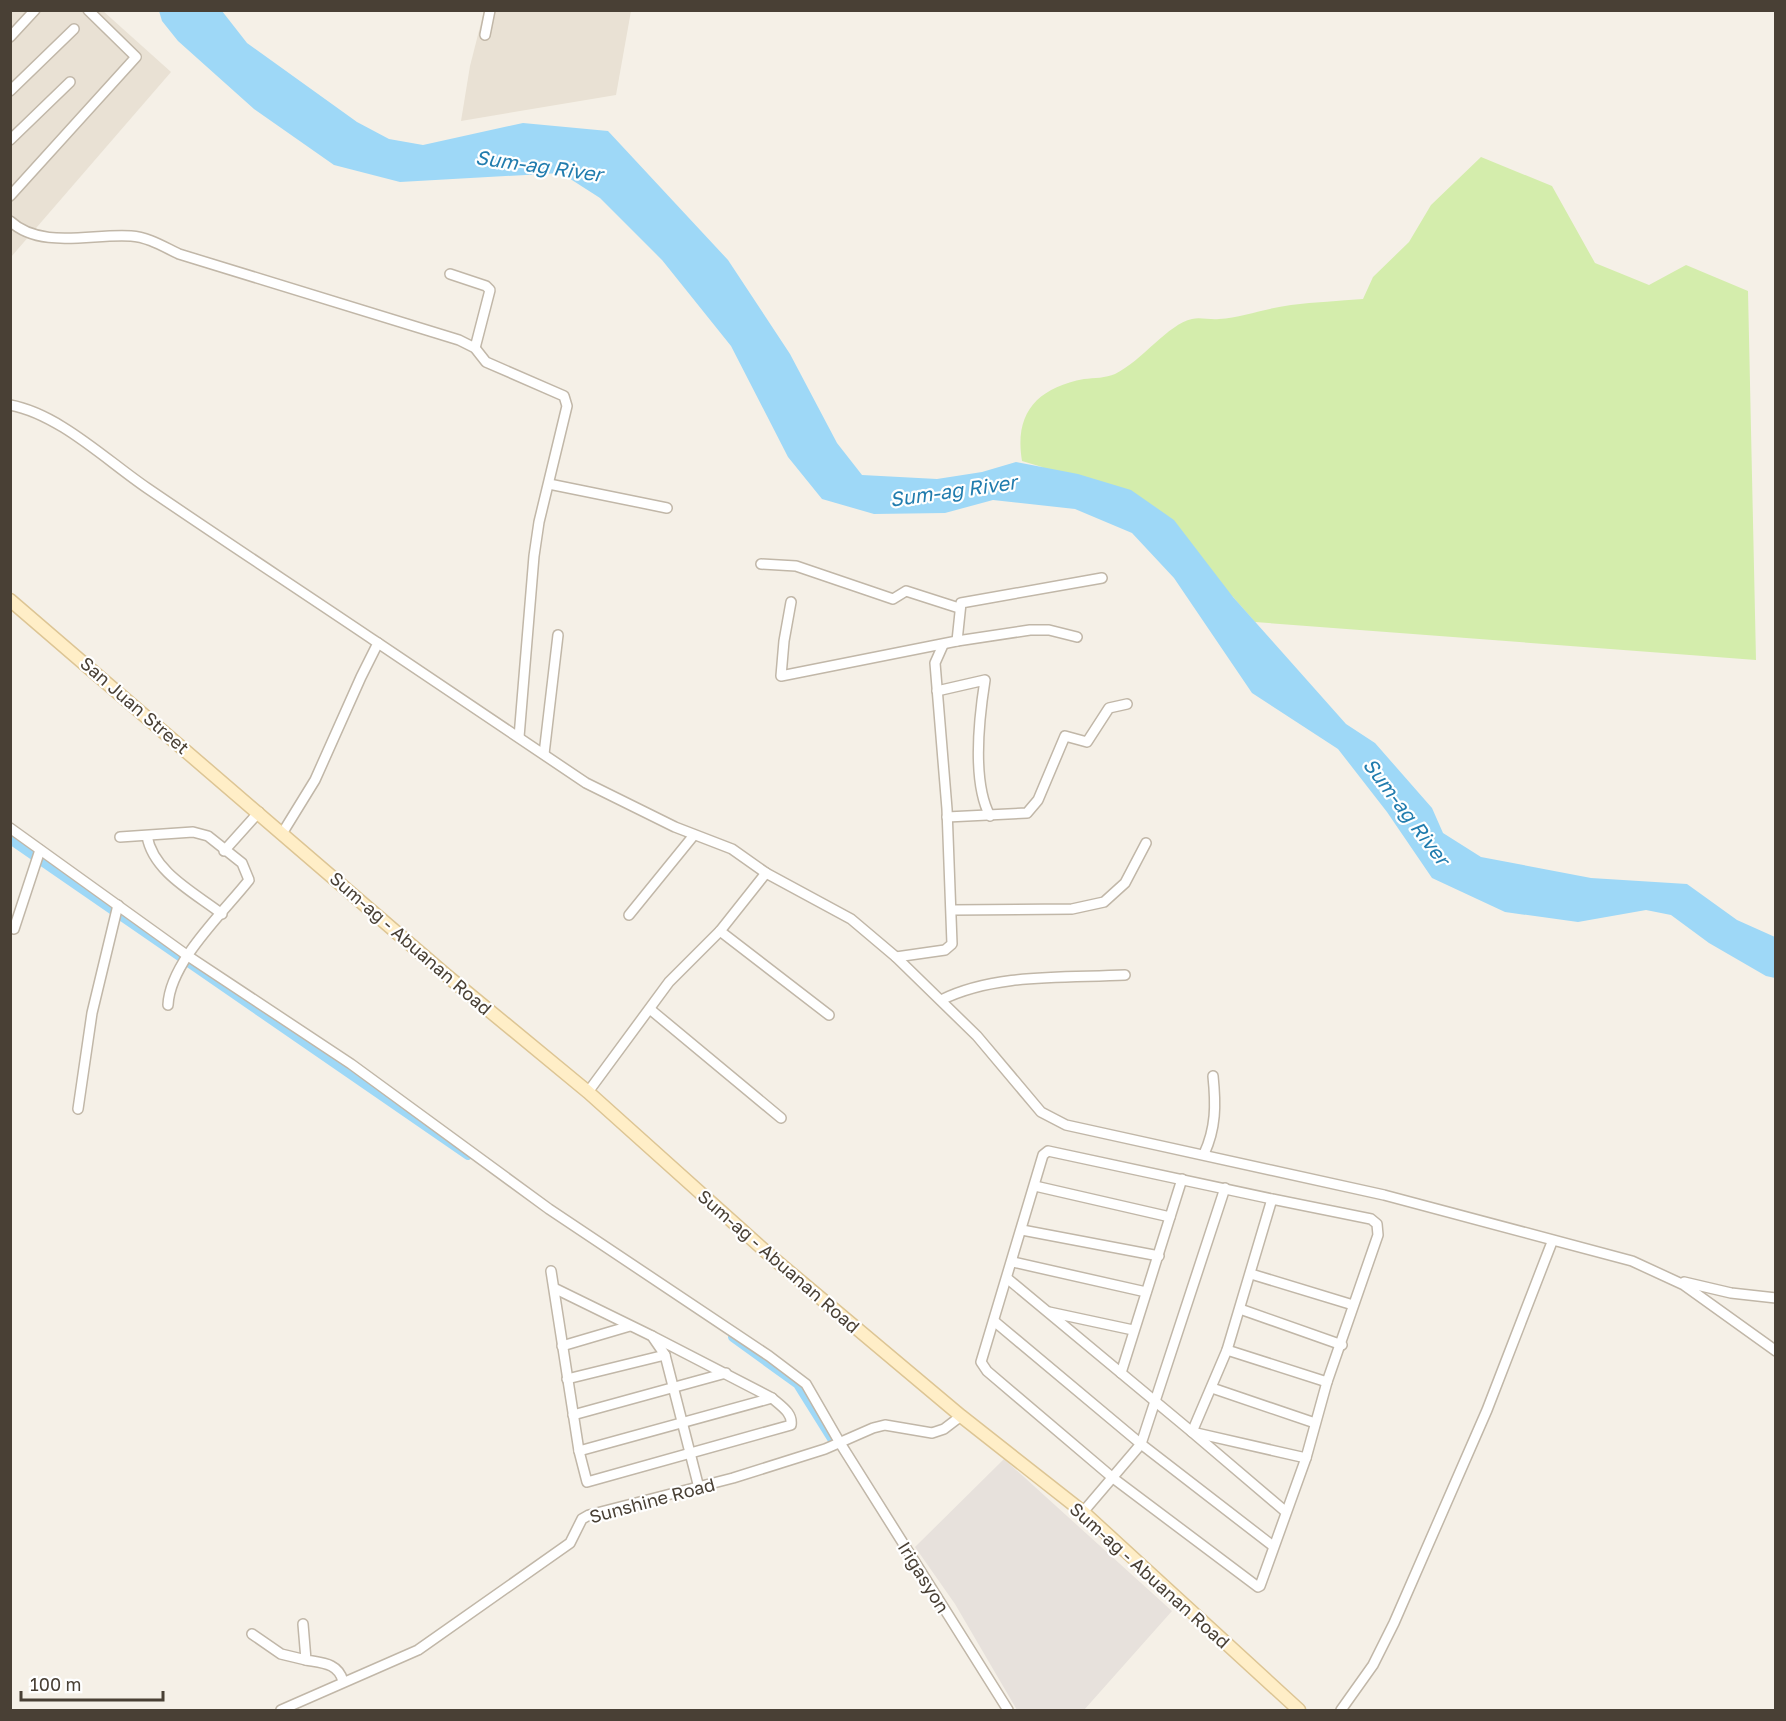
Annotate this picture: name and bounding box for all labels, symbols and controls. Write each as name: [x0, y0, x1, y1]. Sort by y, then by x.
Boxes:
water label: Sum-ag River: [474, 144, 607, 187]
water label: Sum-ag River: [888, 469, 1021, 512]
street label: San Juan Street: [76, 652, 194, 758]
water label: Sum-ag River: [1358, 753, 1457, 872]
street label: Sum-ag - Abuanan Road: [326, 867, 496, 1019]
street label: Sum-ag - Abuanan Road: [694, 1185, 864, 1337]
street label: Sunshine Road: [587, 1473, 717, 1527]
street label: Sum-ag - Abuanan Road: [1066, 1497, 1234, 1653]
street label: Irigasyon: [894, 1537, 954, 1617]
scale bar: [21, 1664, 164, 1702]
text: 100 m: [30, 1673, 81, 1695]

